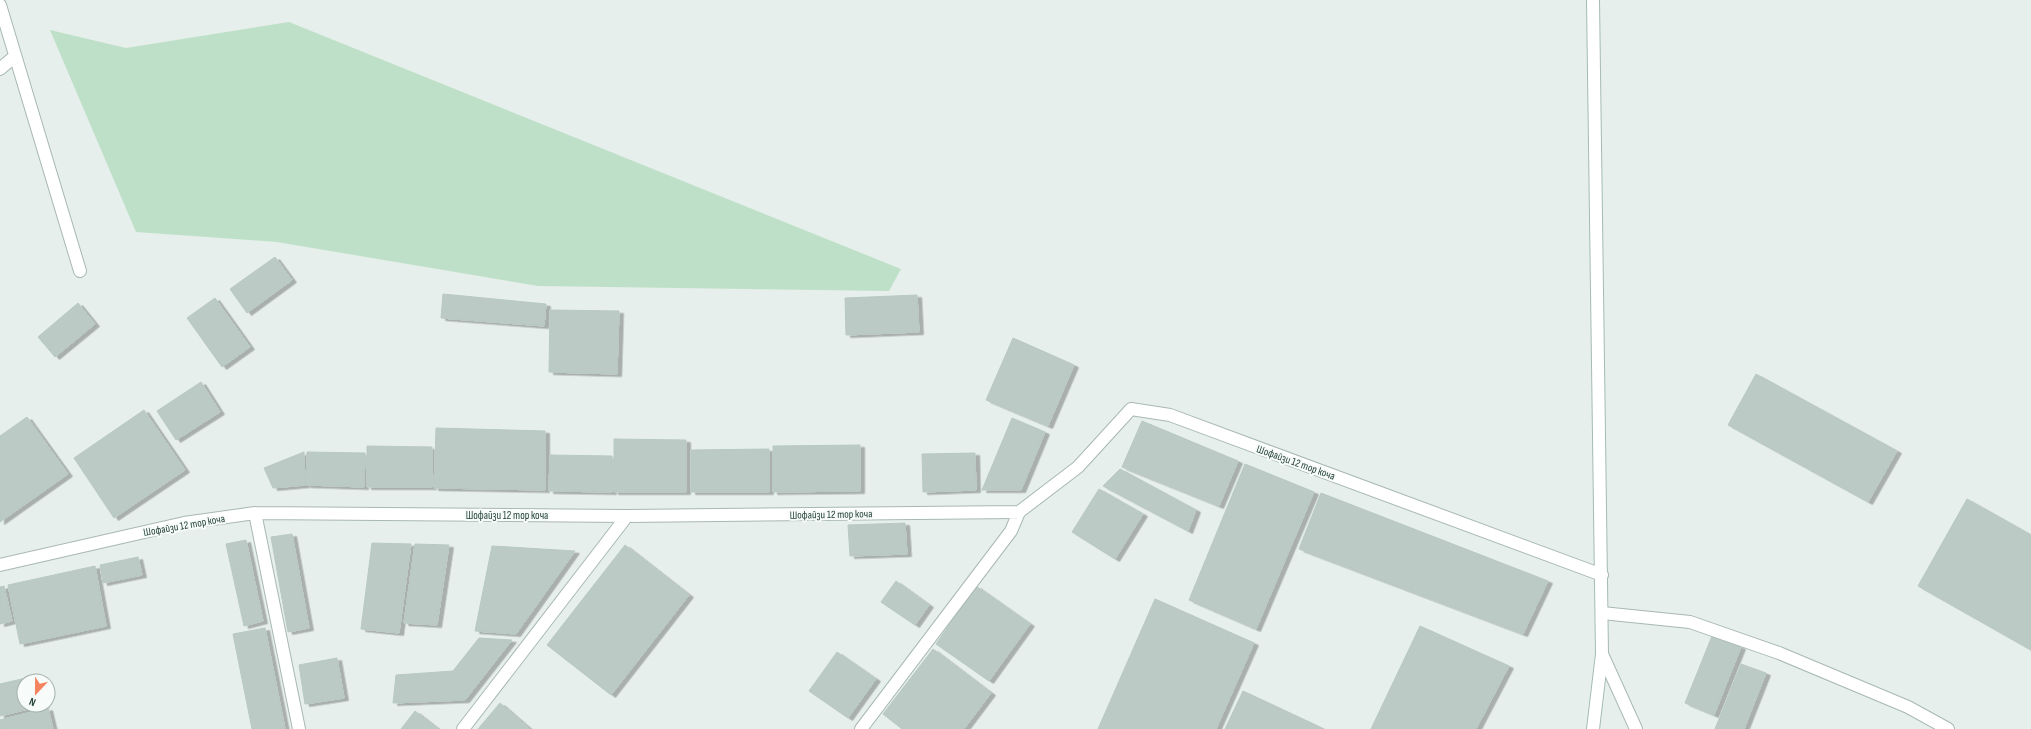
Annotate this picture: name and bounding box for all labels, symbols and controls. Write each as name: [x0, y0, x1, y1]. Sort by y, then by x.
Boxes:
street label: Шофайзи 12 тор коча: [1255, 442, 1337, 483]
street label: Шофайзи 12 тор коча: [790, 507, 872, 522]
street label: Шофайзи 12 тор коча: [466, 509, 548, 522]
street label: Шофайзи 12 тор коча: [142, 512, 226, 539]
north arrow: [16, 673, 56, 713]
text: N: [27, 695, 38, 709]

